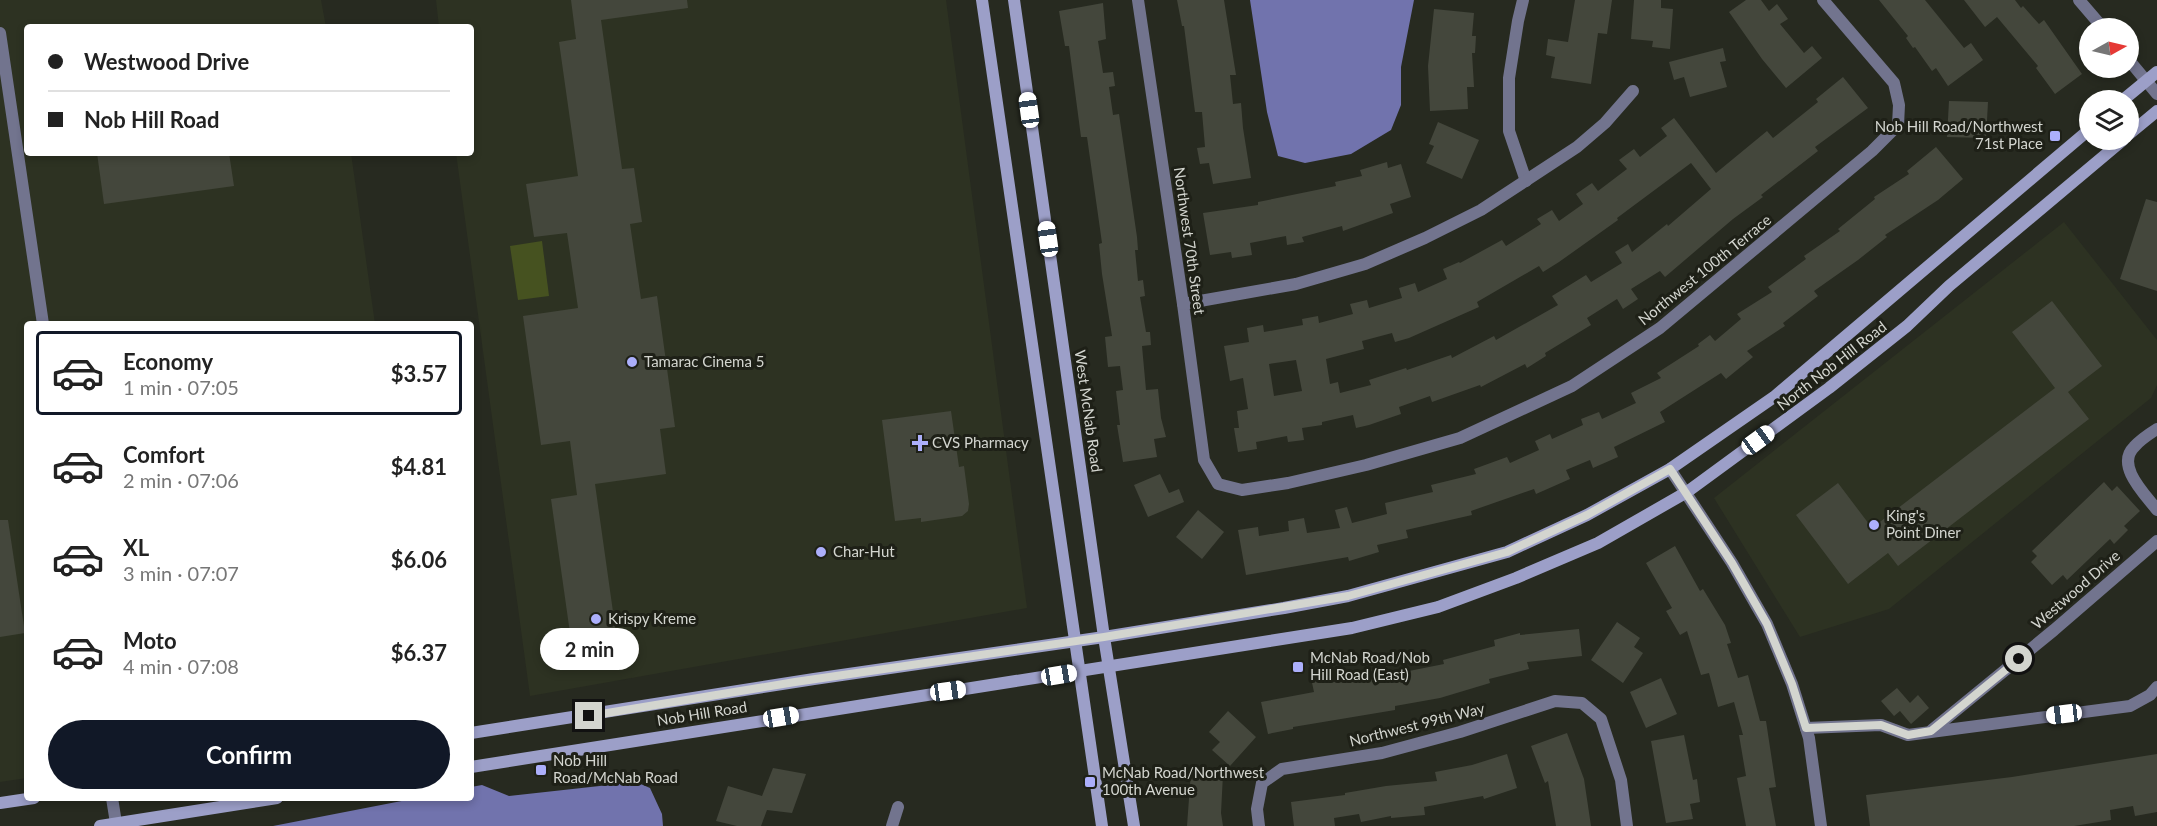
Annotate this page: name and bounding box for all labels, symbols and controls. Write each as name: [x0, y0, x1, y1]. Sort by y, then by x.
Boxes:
north arrow: [2079, 18, 2139, 78]
map controls: [2079, 18, 2139, 150]
text: Westwood Drive: [84, 48, 249, 75]
button: layers: [2079, 90, 2139, 150]
car: [1018, 91, 1040, 129]
text: Nob Hill Road: [84, 106, 219, 133]
place label: Nob Hill Road/Northwest 71st Place: [1875, 117, 2044, 152]
marker: Nob Hill Road/Northwest 71st Place: [2048, 129, 2062, 143]
street label: Northwest 70th Street: [1171, 166, 1209, 316]
street label: Northwest 100th Terrace: [1634, 210, 1774, 328]
car: [1037, 220, 1059, 258]
street label: North Nob Hill Road: [1773, 317, 1890, 414]
icon: car: [51, 346, 105, 400]
text: Economy: [123, 348, 213, 375]
street label: West McNab Road: [1071, 349, 1106, 473]
place label: Tamarac Cinema 5: [644, 352, 764, 370]
marker: Tamarac Cinema 5: [625, 355, 639, 369]
text: $3.57: [391, 360, 447, 387]
text: 1 min · 07:05: [123, 375, 239, 399]
car: [1738, 422, 1778, 458]
place label: CVS Pharmacy: [932, 433, 1029, 451]
marker: CVS Pharmacy: [913, 436, 927, 450]
icon: car: [51, 439, 105, 493]
text: Comfort: [123, 441, 205, 468]
text: $4.81: [391, 453, 447, 480]
text: 2 min · 07:06: [123, 468, 239, 492]
place label: King's Point Diner: [1886, 506, 1961, 541]
marker: King's Point Diner: [1867, 518, 1881, 532]
icon: car: [51, 532, 105, 586]
text: XL: [123, 534, 149, 561]
place label: Char-Hut: [833, 542, 895, 560]
marker: Char-Hut: [814, 545, 828, 559]
text: $6.06: [391, 546, 447, 573]
street label: Westwood Drive: [2027, 546, 2123, 633]
text: 3 min · 07:07: [123, 561, 239, 585]
place label: Krispy Kreme: [608, 609, 696, 627]
marker: Krispy Kreme: [589, 612, 603, 626]
icon: car: [51, 625, 105, 679]
text: Moto: [123, 627, 177, 654]
callout: 2 min: [540, 629, 638, 671]
text: 2 min: [565, 637, 614, 661]
text: $6.37: [391, 639, 447, 666]
route start: [2005, 645, 2032, 672]
place label: McNab Road/Nob Hill Road (East): [1310, 648, 1430, 683]
text: 4 min · 07:08: [123, 654, 239, 678]
marker: McNab Road/Nob Hill Road (East): [1291, 660, 1305, 674]
car: [1040, 663, 1078, 687]
car: [929, 680, 967, 702]
street label: Nob Hill Road: [655, 697, 748, 729]
street label: Northwest 99th Way: [1347, 698, 1486, 750]
route end: [575, 702, 602, 729]
car: [2045, 703, 2083, 725]
car: [762, 705, 800, 729]
button: Confirm: [48, 720, 450, 789]
place label: Nob Hill Road/McNab Road: [553, 751, 678, 786]
marker: Nob Hill Road/McNab Road: [534, 763, 548, 777]
place label: McNab Road/Northwest 100th Avenue: [1102, 763, 1265, 798]
marker: McNab Road/Northwest 100th Avenue: [1083, 775, 1097, 789]

